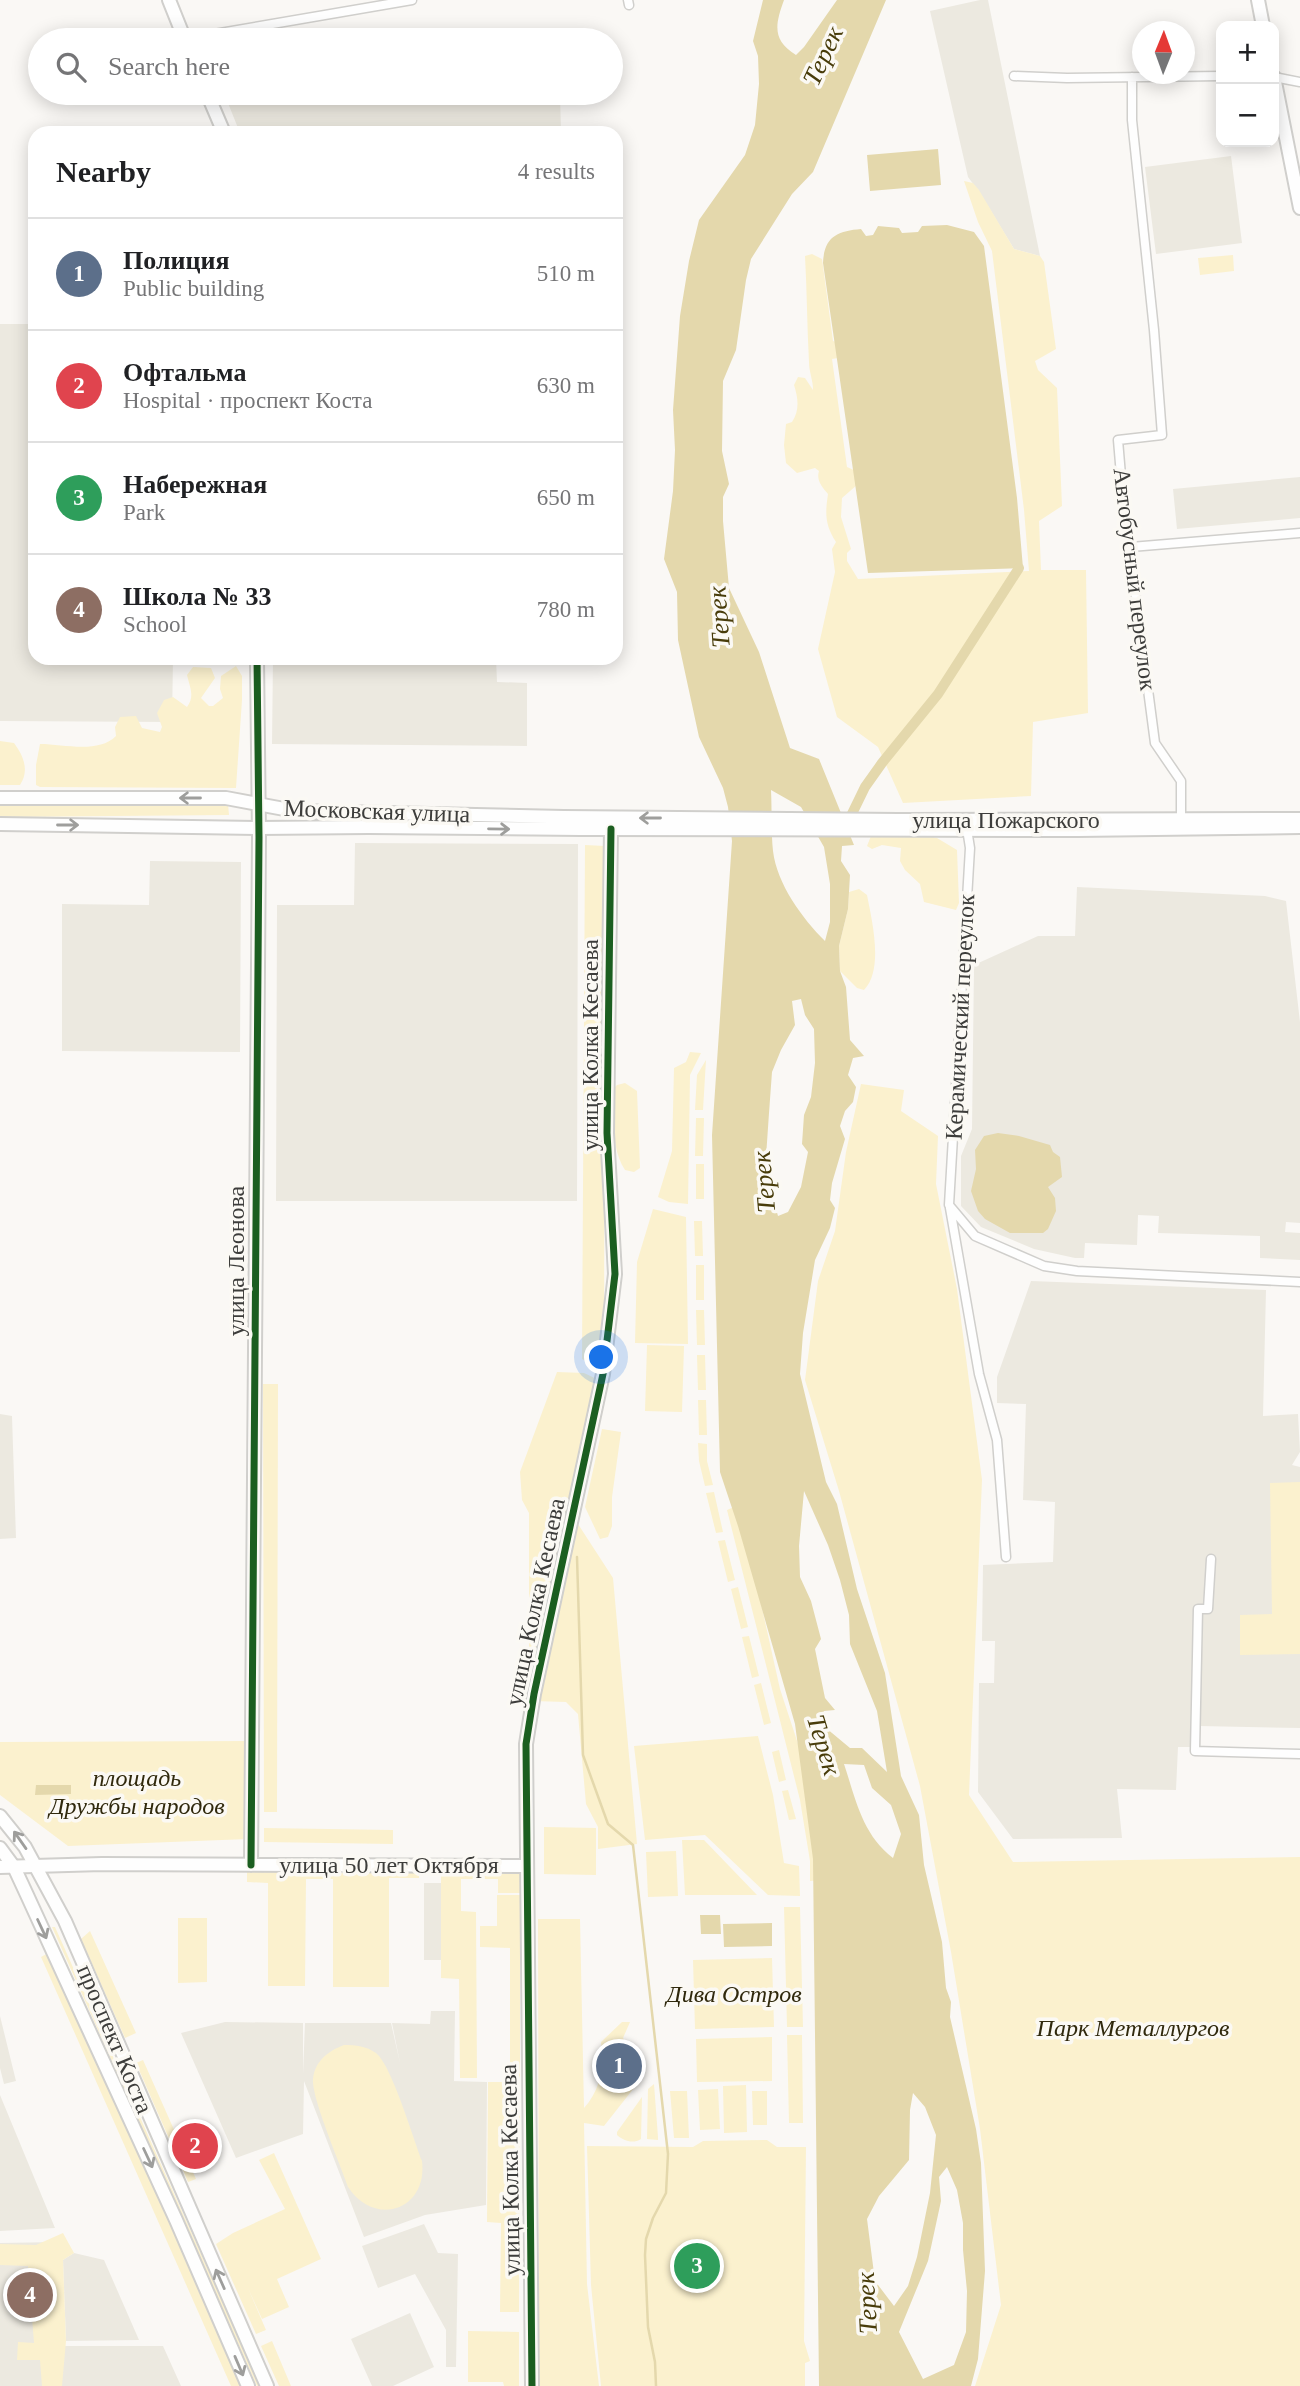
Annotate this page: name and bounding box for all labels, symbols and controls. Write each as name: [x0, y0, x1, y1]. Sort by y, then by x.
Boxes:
water label: Терек: [797, 21, 850, 90]
north arrow: [1132, 21, 1195, 84]
map controls: [1216, 21, 1279, 147]
button: +: [1216, 21, 1279, 84]
search box: [28, 28, 623, 105]
icon: search: [52, 48, 90, 86]
text: Search here: [108, 52, 230, 81]
button: −: [1216, 84, 1279, 147]
text: Nearby: [56, 155, 151, 188]
text: 4 results: [518, 159, 595, 184]
text: Полиция: [123, 246, 229, 275]
text: 1: [73, 261, 85, 286]
text: 510 m: [537, 261, 595, 286]
text: Public building: [123, 276, 264, 301]
text: Офтальма: [123, 358, 246, 387]
text: 2: [73, 373, 85, 398]
text: 630 m: [537, 373, 595, 398]
text: Hospital · проспект Коста: [123, 388, 372, 413]
street label: Автобусный переулок: [1108, 466, 1162, 692]
text: Набережная: [123, 470, 267, 499]
text: 3: [73, 485, 85, 510]
text: 650 m: [537, 485, 595, 510]
text: Park: [123, 500, 165, 525]
text: Школа № 33: [123, 582, 272, 611]
water label: Терек: [702, 584, 736, 649]
text: 4: [73, 597, 85, 622]
text: 780 m: [537, 597, 595, 622]
text: School: [123, 612, 187, 637]
one-way arrow: [178, 791, 201, 805]
street label: Московская улица: [283, 795, 471, 827]
street label: улица Пожарского: [912, 807, 1100, 833]
one-way arrow: [638, 811, 661, 825]
one-way arrow: [56, 818, 79, 832]
one-way arrow: [487, 822, 510, 835]
street label: Керамический переулок: [941, 893, 979, 1140]
street label: улица Колка Кесаева: [577, 939, 603, 1151]
water label: Терек: [747, 1149, 781, 1214]
street label: улица Леонова: [223, 1185, 249, 1336]
your location: [584, 1340, 618, 1374]
street label: улица Колка Кесаева: [500, 1495, 570, 1708]
water label: Терек: [801, 1711, 847, 1780]
park label: площадь Дружбы народов: [47, 1765, 225, 1819]
one-way arrow: [13, 1831, 27, 1850]
street label: улица 50 лет Октября: [279, 1852, 499, 1878]
one-way arrow: [36, 1918, 49, 1939]
street label: проспект Коста: [72, 1961, 158, 2118]
park label: Дива Остров: [664, 1981, 802, 2007]
park label: Парк Металлургов: [1036, 2015, 1229, 2041]
pin: 1: [596, 2040, 642, 2092]
street label: улица Колка Кесаева: [495, 2063, 525, 2276]
pin: 2: [172, 2120, 218, 2172]
one-way arrow: [142, 2147, 155, 2168]
pin: 3: [674, 2240, 720, 2292]
pin: 4: [7, 2269, 53, 2321]
one-way arrow: [213, 2269, 226, 2290]
water label: Терек: [851, 2271, 883, 2335]
one-way arrow: [234, 2355, 247, 2376]

